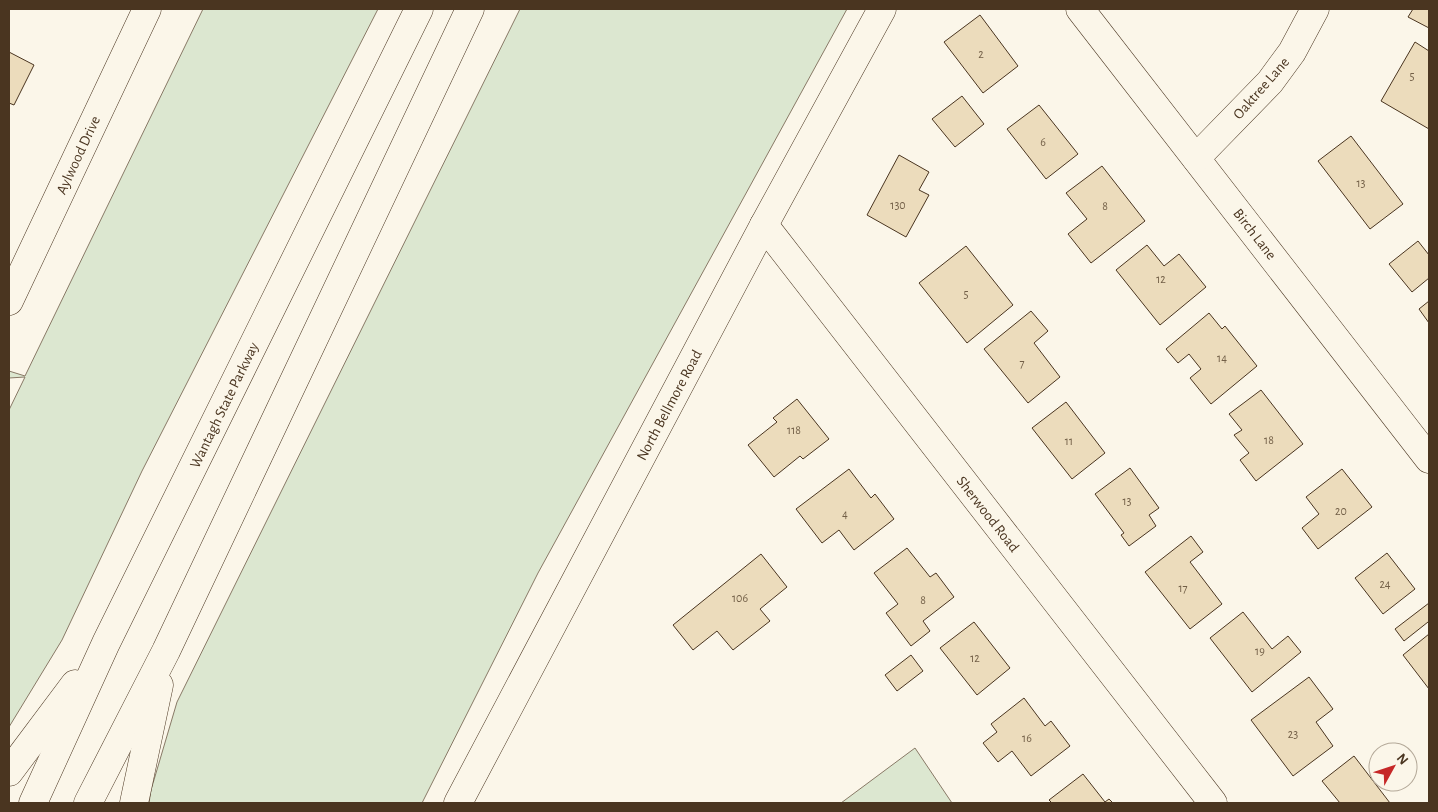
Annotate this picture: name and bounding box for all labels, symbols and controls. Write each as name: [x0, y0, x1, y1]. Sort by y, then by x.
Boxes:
house number: 2: [978, 48, 984, 60]
street label: Oaktree Lane: [1230, 54, 1292, 122]
house number: 5: [1409, 70, 1415, 82]
street label: Aylwood Drive: [54, 114, 103, 197]
house number: 6: [1040, 136, 1046, 148]
house number: 13: [1356, 177, 1366, 189]
house number: 130: [890, 199, 906, 211]
house number: 8: [1102, 200, 1108, 212]
street label: Birch Lane: [1230, 206, 1279, 263]
house number: 12: [1156, 273, 1166, 285]
house number: 5: [963, 288, 969, 300]
street label: Wantagh State Parkway: [187, 339, 262, 471]
street label: North Bellmore Road: [634, 347, 705, 463]
house number: 14: [1217, 352, 1227, 364]
house number: 7: [1019, 357, 1025, 369]
house number: 118: [787, 424, 801, 436]
house number: 18: [1264, 434, 1274, 446]
house number: 11: [1065, 435, 1073, 447]
street label: Sherwood Road: [954, 474, 1022, 555]
house number: 13: [1122, 495, 1132, 507]
house number: 20: [1335, 505, 1347, 517]
house number: 4: [842, 508, 848, 520]
house number: 24: [1379, 578, 1391, 590]
house number: 17: [1178, 582, 1188, 594]
house number: 106: [732, 592, 748, 604]
house number: 8: [920, 594, 926, 606]
house number: 19: [1255, 645, 1265, 657]
house number: 12: [970, 652, 980, 664]
house number: 23: [1288, 728, 1298, 740]
house number: 16: [1022, 732, 1032, 744]
north arrow: [1368, 742, 1418, 792]
text: N: [1394, 751, 1411, 768]

